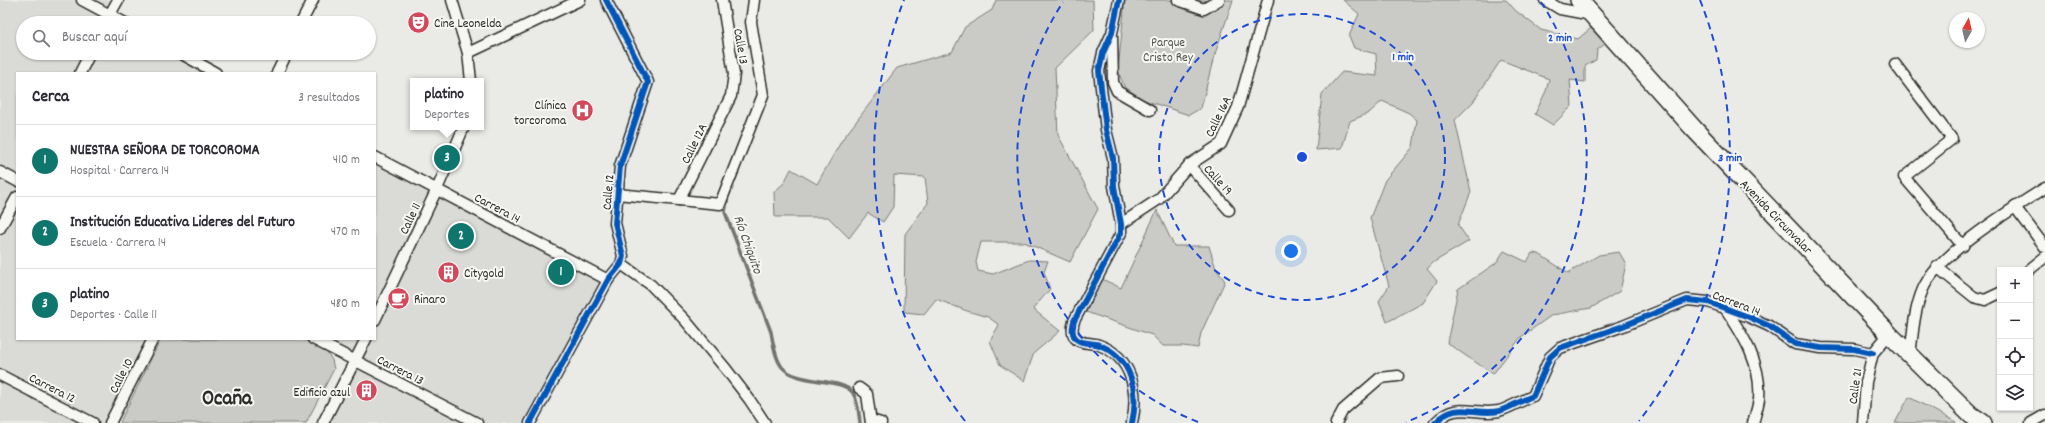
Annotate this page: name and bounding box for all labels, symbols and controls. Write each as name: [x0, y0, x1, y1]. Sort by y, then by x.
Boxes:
theatre icon: Cine Leonelda: [406, 9, 432, 35]
north arrow: [1949, 12, 1985, 48]
place label: Cine Leonelda: [434, 15, 502, 34]
search box: [16, 16, 376, 60]
icon: search: [30, 27, 52, 49]
text: Buscar aquí: [62, 27, 127, 49]
street label: Calle 13: [727, 27, 752, 66]
text: 2 min: [1548, 30, 1572, 47]
park label: Parque Cristo Rey: [1143, 34, 1194, 68]
text: 1 min: [1392, 49, 1414, 66]
popup: [410, 78, 484, 130]
text: platino: [424, 84, 464, 106]
text: Cerca: [32, 86, 69, 110]
text: 3 resultados: [298, 89, 360, 108]
street label: Calle 16A: [1201, 93, 1237, 141]
place label: Clínica torcoroma: [514, 97, 567, 131]
hospital icon: Clínica torcoroma: [569, 98, 595, 124]
text: Deportes: [424, 106, 470, 125]
street label: Calle 12A: [677, 121, 713, 168]
text: NUESTRA SEÑORA DE TORCOROMA: [70, 140, 260, 162]
pin: 3: [434, 143, 460, 173]
centre of rings: [1295, 150, 1309, 164]
text: 3 min: [1718, 150, 1742, 167]
text: 1: [44, 151, 46, 170]
text: 410 m: [333, 151, 360, 170]
street label: Calle 19: [1198, 161, 1236, 200]
text: Hospital · Carrera 14: [70, 162, 169, 181]
street label: Calle 12: [598, 173, 621, 211]
street label: Avenida Circunvalar: [1734, 176, 1816, 260]
street label: Carrera 14: [470, 189, 523, 229]
street label: Calle 11: [396, 200, 427, 238]
text: Institución Educativa Lideres del Futuro: [70, 212, 295, 234]
water label: Río Chiquito: [727, 213, 767, 277]
pin: 2: [448, 221, 474, 251]
text: 2: [42, 223, 48, 242]
text: 470 m: [331, 223, 360, 242]
text: Escuela · Carrera 14: [70, 234, 166, 253]
your location: [1281, 241, 1301, 261]
pin: 1: [548, 257, 574, 287]
building icon: Citygold: [435, 259, 461, 285]
place label: Citygold: [464, 265, 504, 284]
map controls: [1997, 267, 2033, 411]
button: +: [1997, 267, 2033, 303]
text: platino: [70, 284, 109, 306]
cafe icon: Rinaro: [386, 285, 412, 311]
street label: Carrera 14: [1709, 287, 1763, 322]
place label: Rinaro: [414, 291, 446, 310]
text: 3: [42, 295, 48, 314]
text: 480 m: [330, 295, 360, 314]
button: −: [1997, 303, 2033, 339]
text: Deportes · Calle 11: [70, 306, 157, 325]
button: locate: [1997, 339, 2033, 375]
street label: Carrera 13: [373, 351, 427, 391]
street label: Calle 10: [105, 355, 139, 397]
street label: Calle 21: [1845, 367, 1868, 405]
street label: Carrera 12: [25, 369, 79, 409]
button: layers: [1997, 375, 2033, 411]
building icon: Edificio azul: [353, 378, 379, 404]
place label: Edificio azul: [294, 384, 350, 403]
district label: Ocaña: [202, 385, 253, 415]

